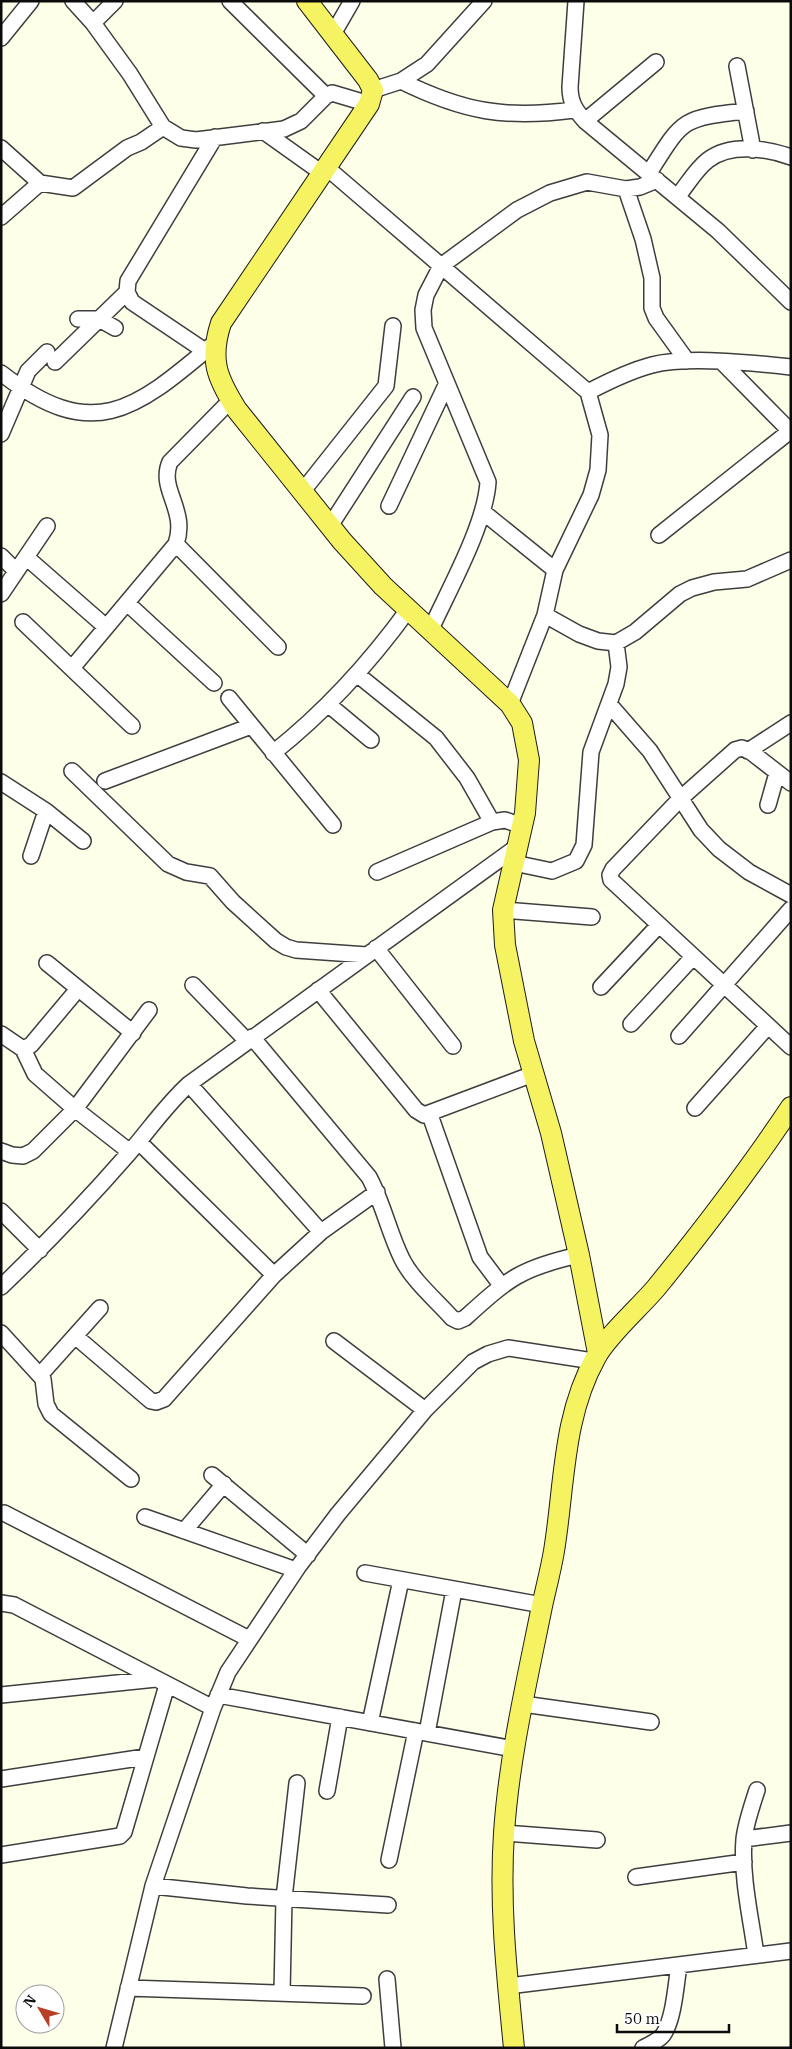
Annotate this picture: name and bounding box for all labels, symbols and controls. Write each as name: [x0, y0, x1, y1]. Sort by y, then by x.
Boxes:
north arrow: [15, 1984, 65, 2034]
text: N: [19, 1991, 40, 2011]
scale bar: [617, 2002, 730, 2034]
text: 50 m: [624, 2009, 660, 2028]

